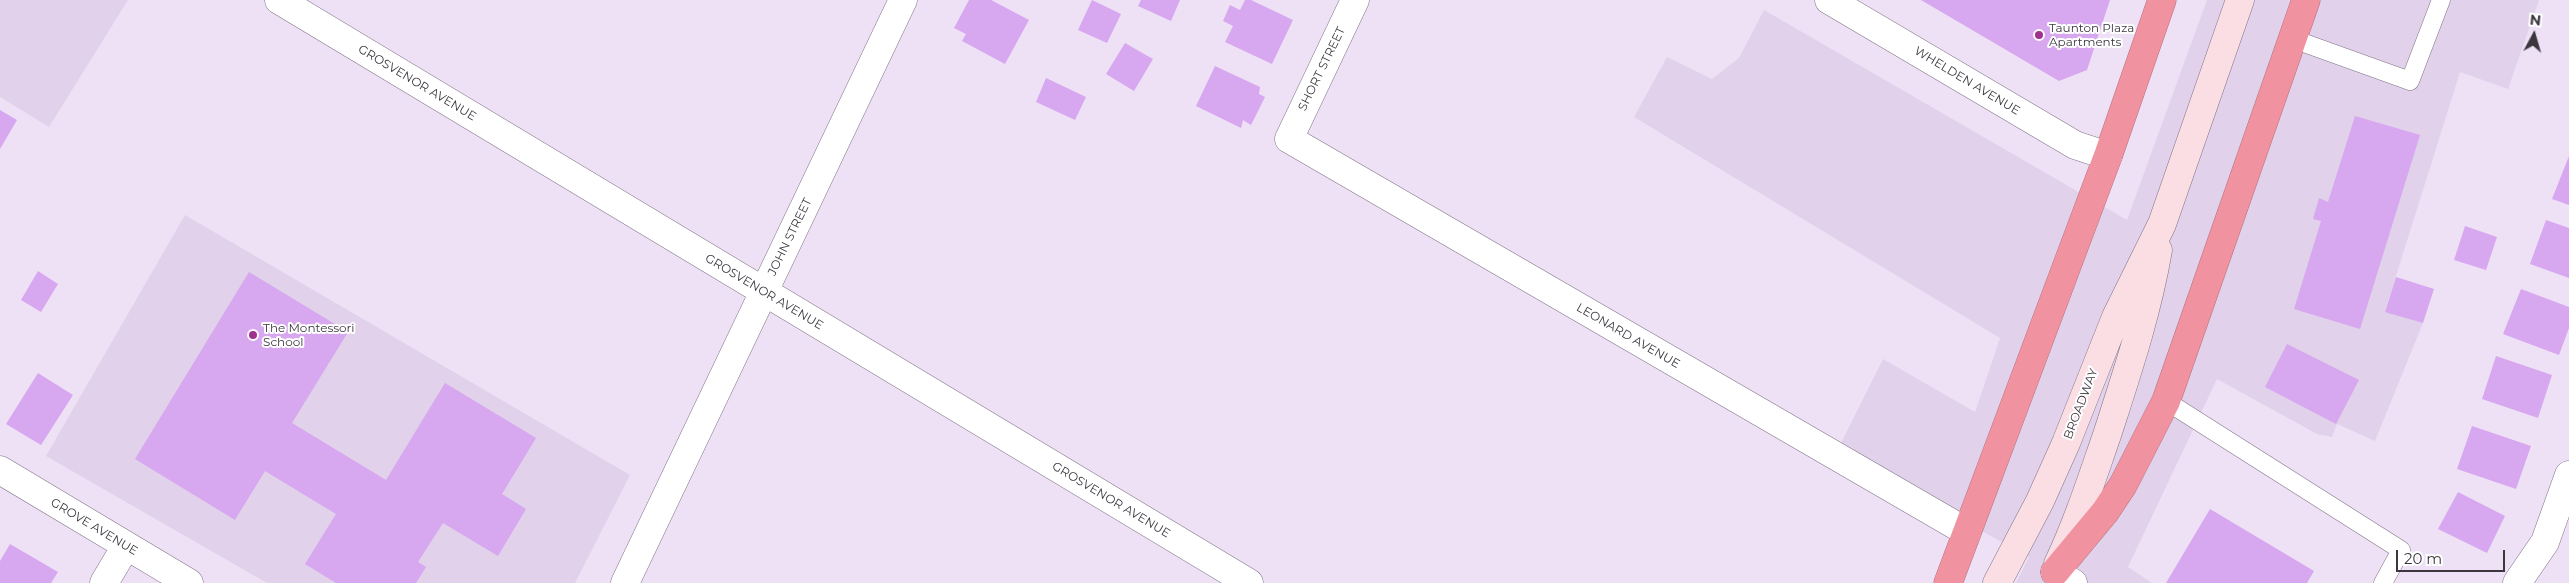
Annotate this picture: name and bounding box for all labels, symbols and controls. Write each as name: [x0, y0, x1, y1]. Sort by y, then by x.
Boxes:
north arrow: [2509, 10, 2559, 60]
text: N: [2529, 11, 2542, 30]
place label: Taunton Plaza Apartments: [2049, 21, 2134, 49]
street label: SHORT STREET: [1295, 25, 1349, 113]
marker: Taunton Plaza Apartments: [2033, 29, 2045, 41]
street label: GROSVENOR AVENUE: [355, 42, 479, 124]
street label: WHELDEN AVENUE: [1912, 44, 2022, 118]
street label: JOHN STREET: [765, 196, 815, 278]
street label: GROSVENOR AVENUE: [702, 251, 826, 333]
street label: LEONARD AVENUE: [1574, 301, 1682, 371]
place label: The Montessori School: [263, 321, 355, 349]
marker: The Montessori School: [247, 329, 259, 341]
street label: BROADWAY: [2061, 367, 2101, 441]
street label: GROSVENOR AVENUE: [1049, 459, 1173, 541]
street label: GROVE AVENUE: [48, 495, 140, 559]
scale bar: [2399, 540, 2508, 572]
text: 20 m: [2404, 549, 2442, 568]

